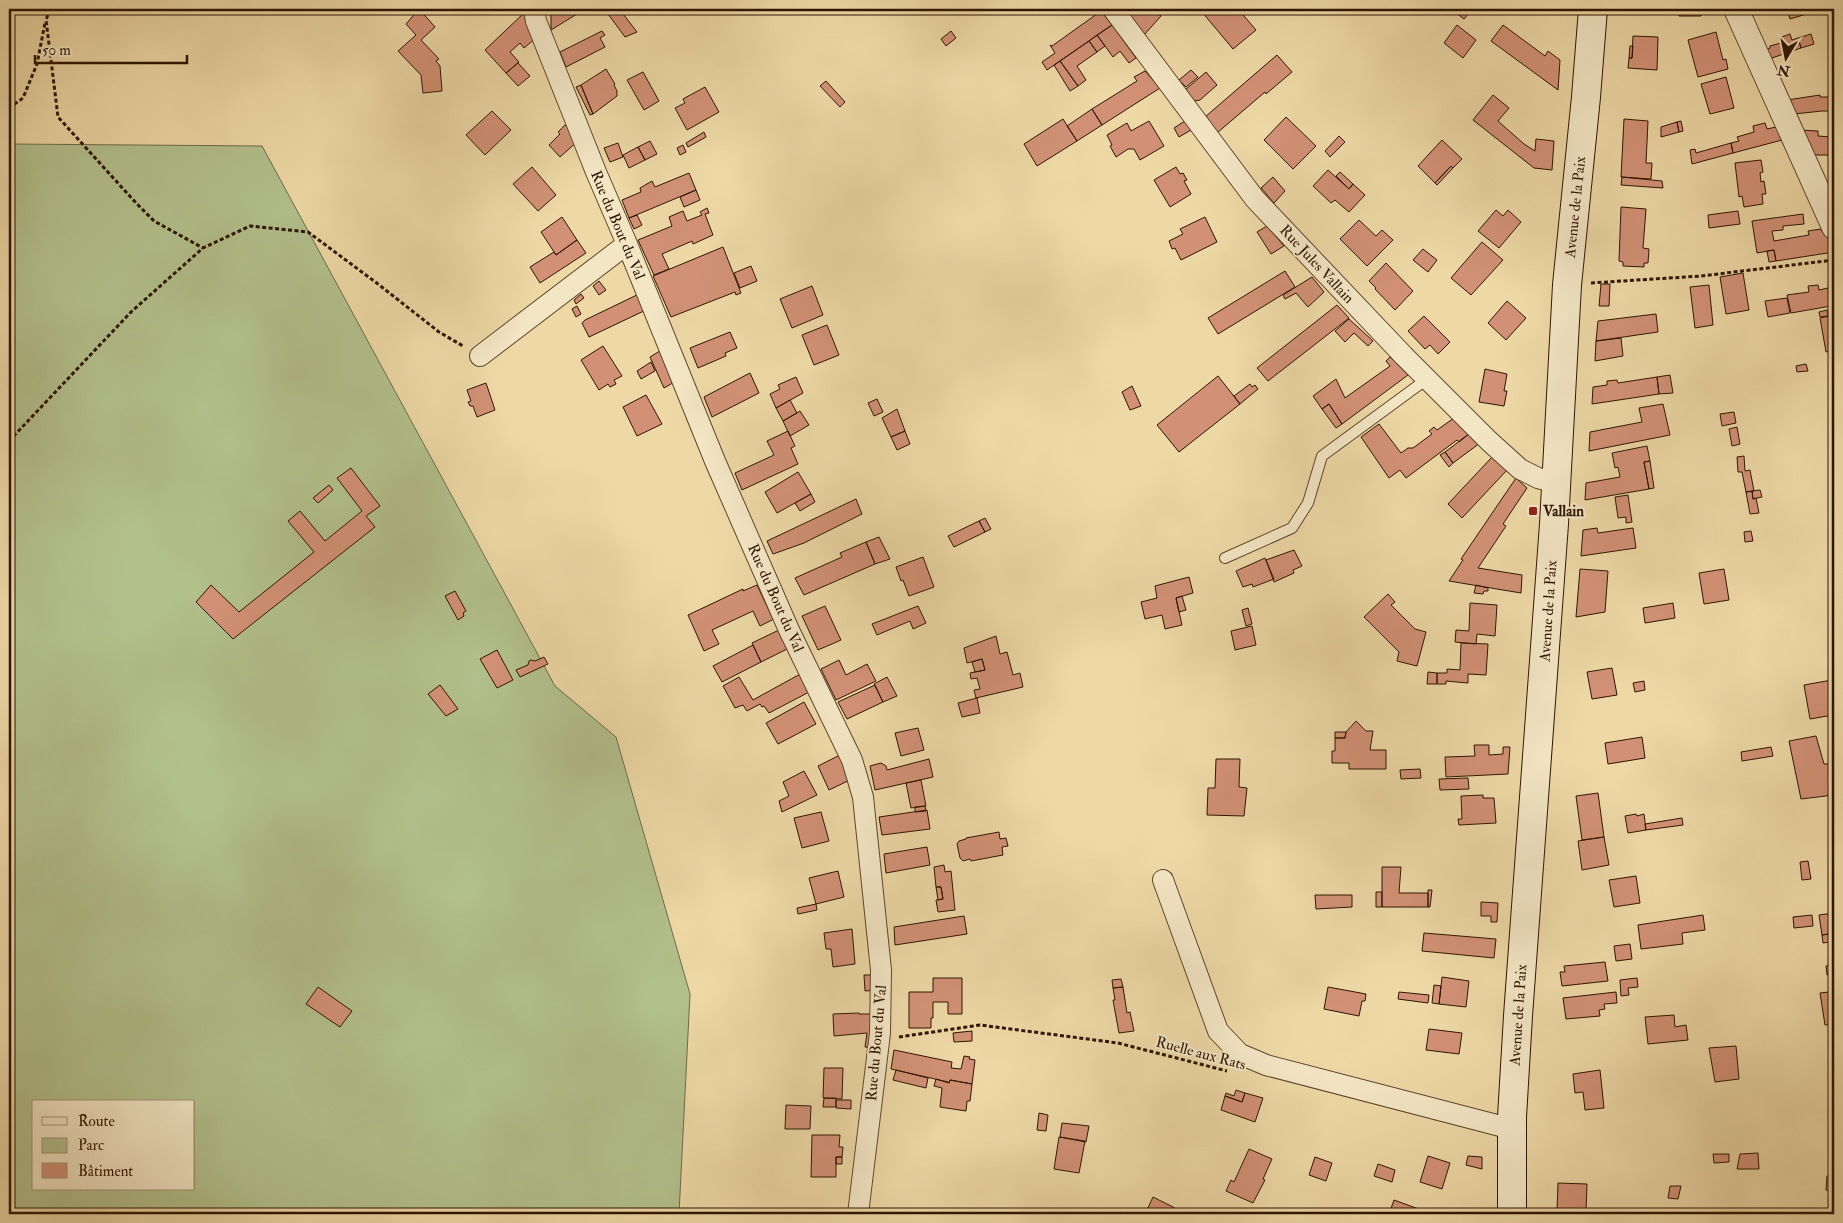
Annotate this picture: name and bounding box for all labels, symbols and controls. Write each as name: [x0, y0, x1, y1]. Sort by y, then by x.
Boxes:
scale bar: [35, 32, 188, 64]
north arrow: [1760, 32, 1810, 82]
text: 50 m: [42, 41, 71, 60]
text: N: [1776, 61, 1792, 80]
street label: Avenue de la Paix: [1561, 155, 1590, 260]
street label: Rue du Bout du Val: [586, 168, 649, 283]
street label: Rue Jules Vallain: [1275, 221, 1358, 309]
place label: Vallain: [1542, 502, 1584, 521]
marker: Vallain: [1527, 505, 1539, 517]
street label: Rue du Bout du Val: [743, 541, 808, 655]
street label: Avenue de la Paix: [1535, 559, 1562, 663]
street label: Avenue de la Paix: [1505, 963, 1532, 1067]
street label: Rue du Bout du Val: [862, 984, 891, 1102]
street label: Ruelle aux Rats: [1154, 1032, 1248, 1075]
legend: [32, 1100, 195, 1190]
text: Route: [78, 1112, 115, 1131]
text: Parc: [78, 1136, 104, 1155]
text: Bâtiment: [78, 1162, 133, 1181]

